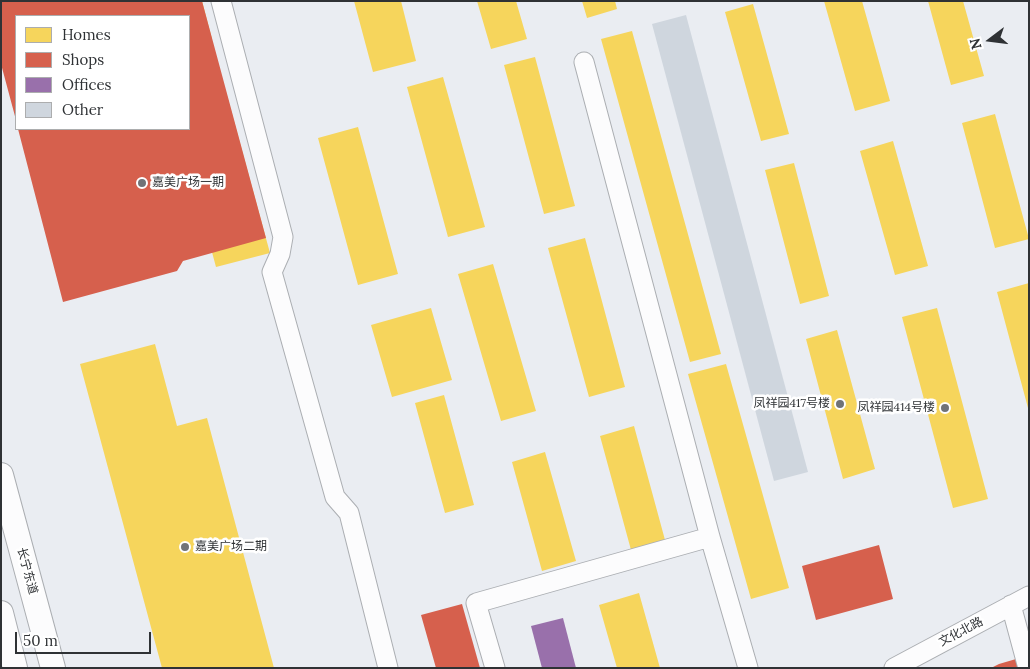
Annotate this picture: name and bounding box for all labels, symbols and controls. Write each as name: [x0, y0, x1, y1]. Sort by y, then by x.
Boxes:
legend: [15, 15, 190, 130]
north arrow: [965, 15, 1015, 65]
text: Homes: [62, 25, 111, 44]
text: N: [965, 36, 986, 51]
text: Shops: [62, 50, 104, 69]
text: Offices: [62, 75, 111, 94]
text: Other: [62, 100, 103, 119]
place label: 嘉美广场一期: [152, 176, 224, 190]
marker: 嘉美广场一期: [136, 177, 148, 189]
place label: 凤祥园417号楼: [754, 397, 830, 411]
marker: 凤祥园417号楼: [834, 398, 846, 410]
place label: 凤祥园414号楼: [858, 401, 935, 415]
marker: 凤祥园414号楼: [939, 402, 951, 414]
place label: 嘉美广场二期: [195, 540, 267, 554]
marker: 嘉美广场二期: [179, 541, 191, 553]
street label: 长宁东道: [14, 546, 40, 596]
street label: 文化北路: [936, 614, 986, 650]
scale bar: [18, 622, 154, 654]
text: 50 m: [23, 631, 58, 650]

